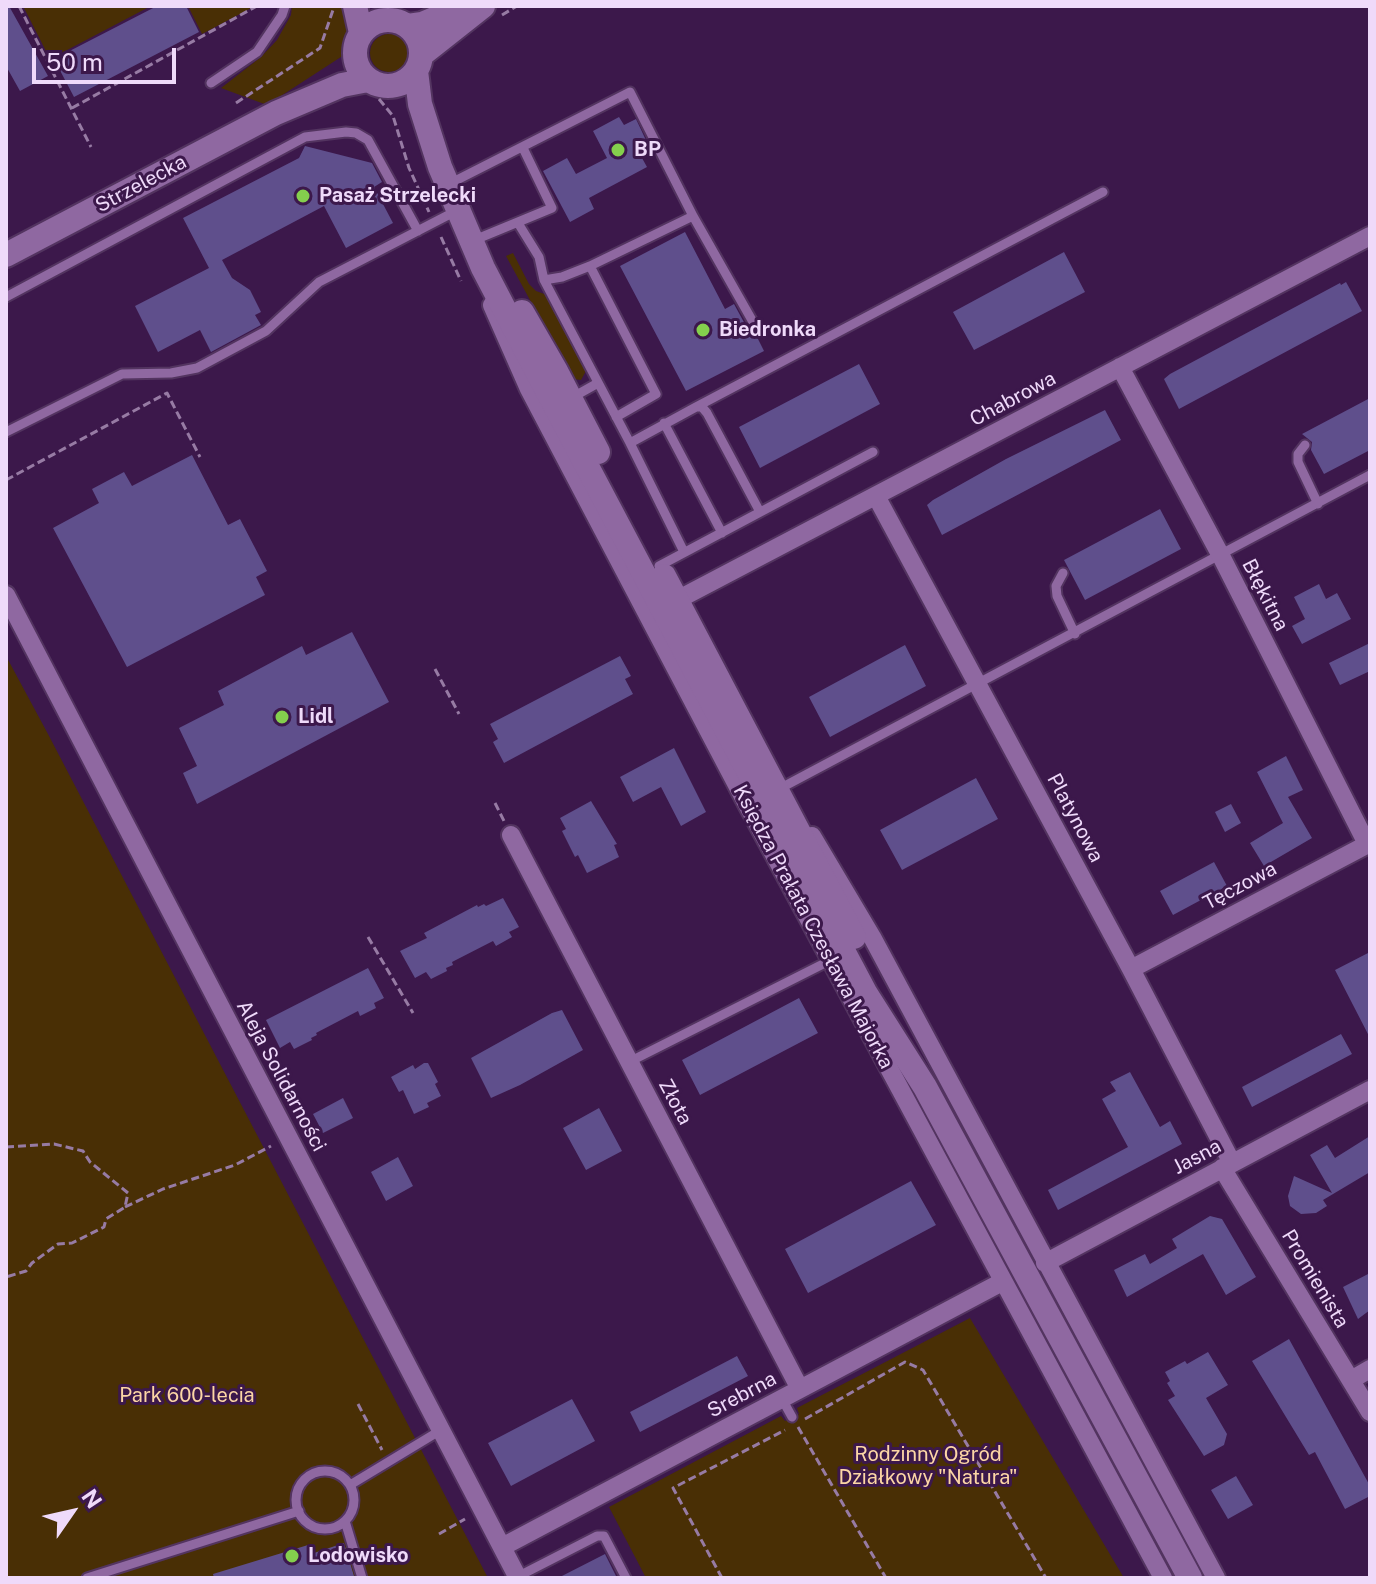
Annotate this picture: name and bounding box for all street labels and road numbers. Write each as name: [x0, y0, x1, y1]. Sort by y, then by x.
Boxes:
street label: Strzelecka: [92, 150, 190, 218]
street label: Chabrowa: [966, 366, 1060, 432]
street label: Błękitna: [1237, 555, 1293, 635]
street label: Platynowa: [1042, 770, 1108, 866]
street label: Księdza Prałata Czesława Majorka: [728, 781, 898, 1073]
street label: Tęczowa: [1199, 857, 1281, 915]
street label: Aleja Solidarności: [231, 997, 331, 1155]
street label: Złota: [653, 1075, 697, 1129]
street label: Jasna: [1169, 1134, 1225, 1180]
street label: Promienista: [1276, 1225, 1354, 1333]
street label: Srebrna: [703, 1367, 781, 1423]

